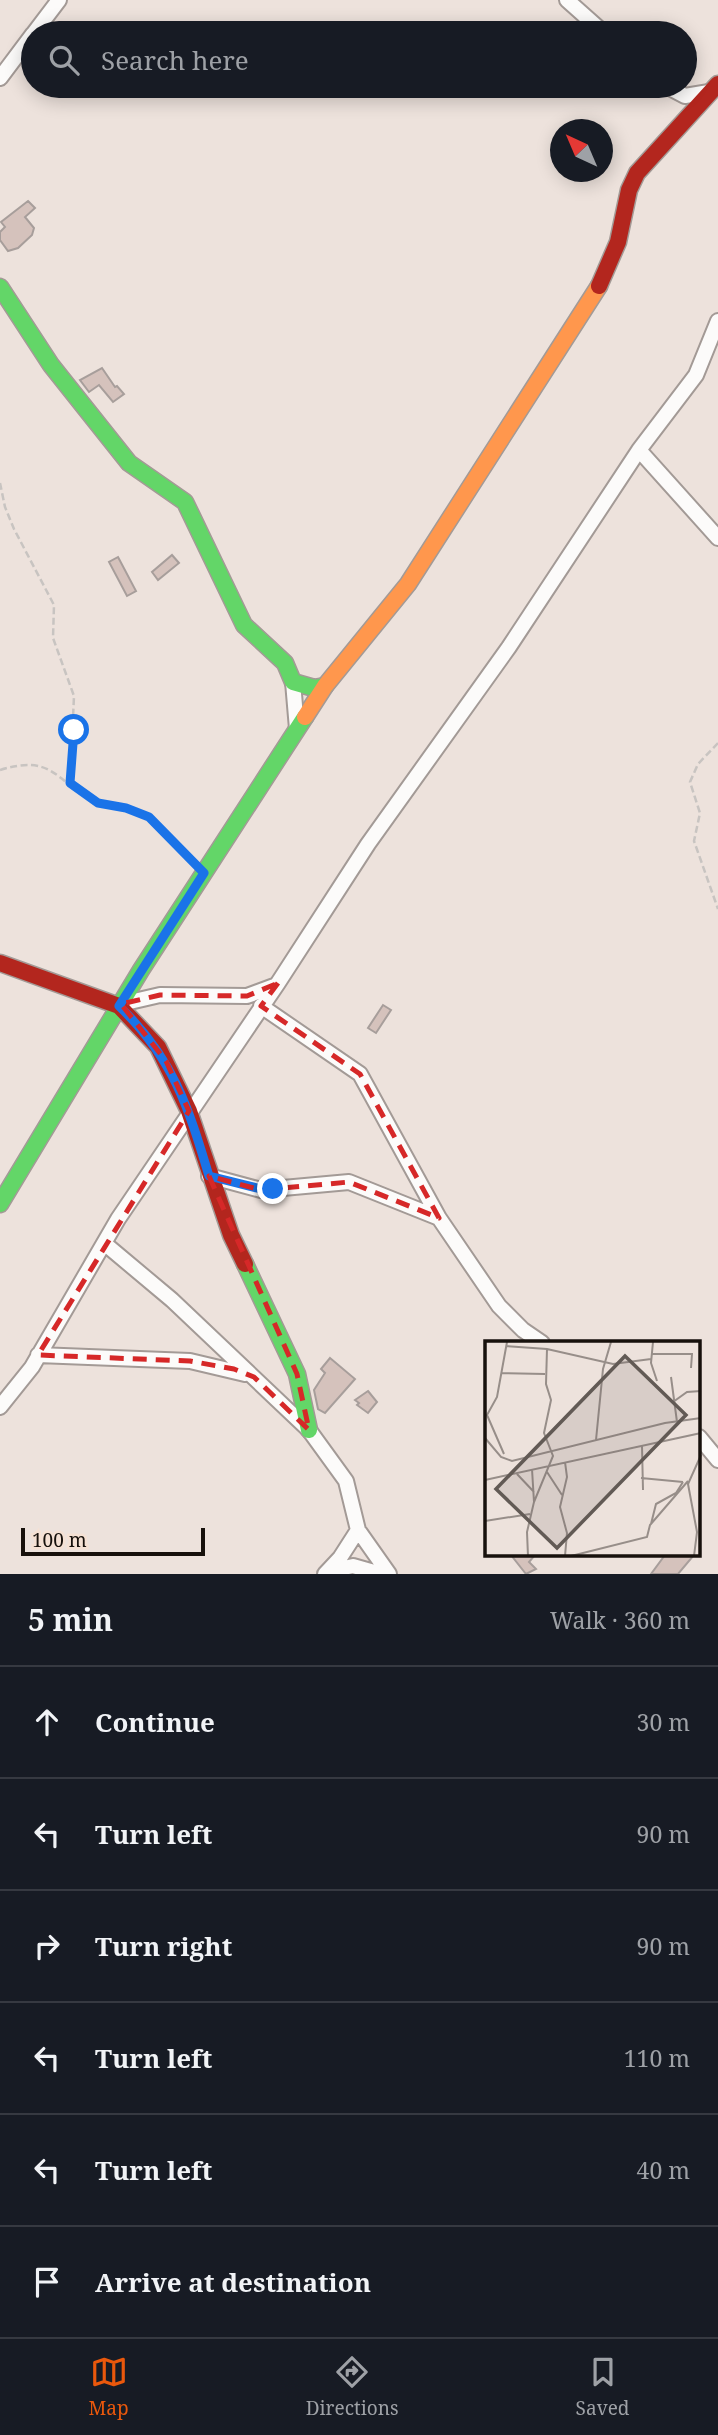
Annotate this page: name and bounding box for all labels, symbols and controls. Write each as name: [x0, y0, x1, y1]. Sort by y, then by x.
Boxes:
search box: [21, 21, 697, 98]
icon: search: [45, 41, 83, 79]
text: Search here: [101, 42, 249, 78]
north arrow: [550, 119, 613, 182]
route start: [58, 714, 89, 745]
route end: [257, 1173, 288, 1204]
inset map: [485, 1341, 700, 1556]
scale bar: [21, 1525, 205, 1557]
text: 100 m: [32, 1527, 87, 1553]
text: 5 min: [28, 1599, 113, 1640]
text: Walk · 360 m: [550, 1604, 690, 1636]
icon: ahead: [28, 1703, 66, 1741]
text: Continue: [95, 1704, 215, 1740]
text: 30 m: [637, 1706, 690, 1738]
icon: left: [28, 1815, 66, 1853]
text: Turn left: [95, 1816, 212, 1852]
text: 90 m: [637, 1818, 690, 1850]
icon: right: [28, 1927, 66, 1965]
text: Turn right: [95, 1928, 232, 1964]
text: 90 m: [637, 1930, 690, 1962]
icon: left: [28, 2039, 66, 2077]
text: Turn left: [95, 2040, 212, 2076]
text: 110 m: [624, 2042, 690, 2074]
icon: left: [28, 2151, 66, 2189]
text: Turn left: [95, 2152, 212, 2188]
text: 40 m: [637, 2154, 690, 2186]
icon: arrive: [28, 2263, 66, 2301]
text: Arrive at destination: [95, 2264, 371, 2300]
tab: Map: [89, 2353, 129, 2421]
tab: Directions: [306, 2353, 399, 2421]
tab: Saved: [576, 2353, 629, 2421]

